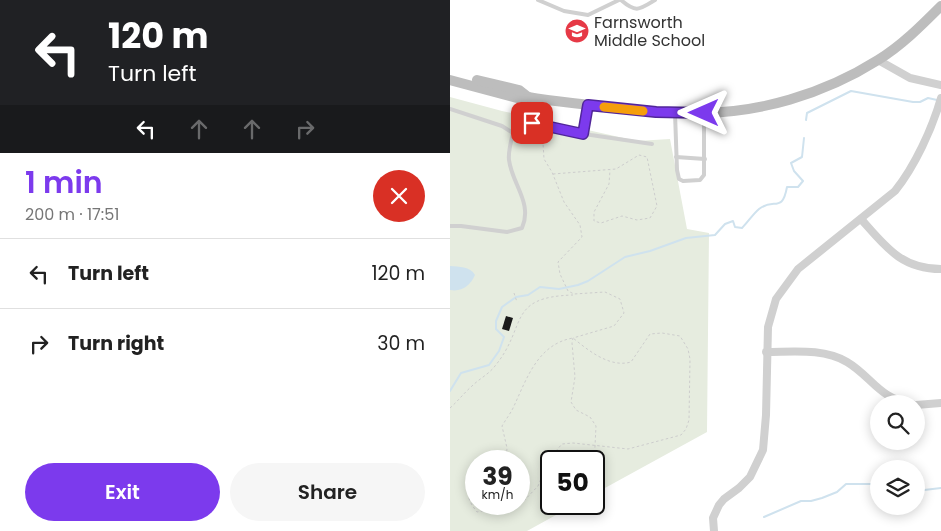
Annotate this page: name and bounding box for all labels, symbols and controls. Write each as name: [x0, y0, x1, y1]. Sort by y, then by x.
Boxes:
text: 120 m: [108, 11, 208, 60]
place label: Farnsworth Middle School: [594, 11, 705, 52]
school or university icon: Farnsworth Middle School: [564, 18, 590, 44]
icon: left: [25, 20, 90, 85]
text: Turn left: [108, 58, 196, 89]
position arrow: [677, 86, 729, 138]
pin: [511, 102, 553, 144]
icon: arrive: [518, 109, 546, 137]
icon: left: [132, 115, 160, 143]
icon: ahead: [185, 115, 213, 143]
icon: ahead: [238, 115, 266, 143]
icon: right: [291, 115, 319, 143]
text: 1 min: [25, 161, 103, 204]
button: close: [373, 170, 425, 222]
text: 200 m · 17:51: [25, 203, 119, 226]
icon: left: [25, 260, 53, 288]
text: Turn left: [68, 260, 149, 287]
text: 120 m: [371, 260, 425, 287]
icon: right: [25, 330, 53, 358]
text: Turn right: [68, 330, 164, 357]
text: 30 m: [377, 330, 425, 357]
map controls: [870, 395, 925, 515]
button: search: [870, 395, 925, 450]
speed limit sign: 50: [540, 450, 605, 515]
text: 39: [482, 459, 513, 494]
button: layers: [870, 460, 925, 515]
button: Exit: [25, 463, 220, 521]
button: Share: [230, 463, 425, 521]
text: km/h: [482, 486, 513, 503]

